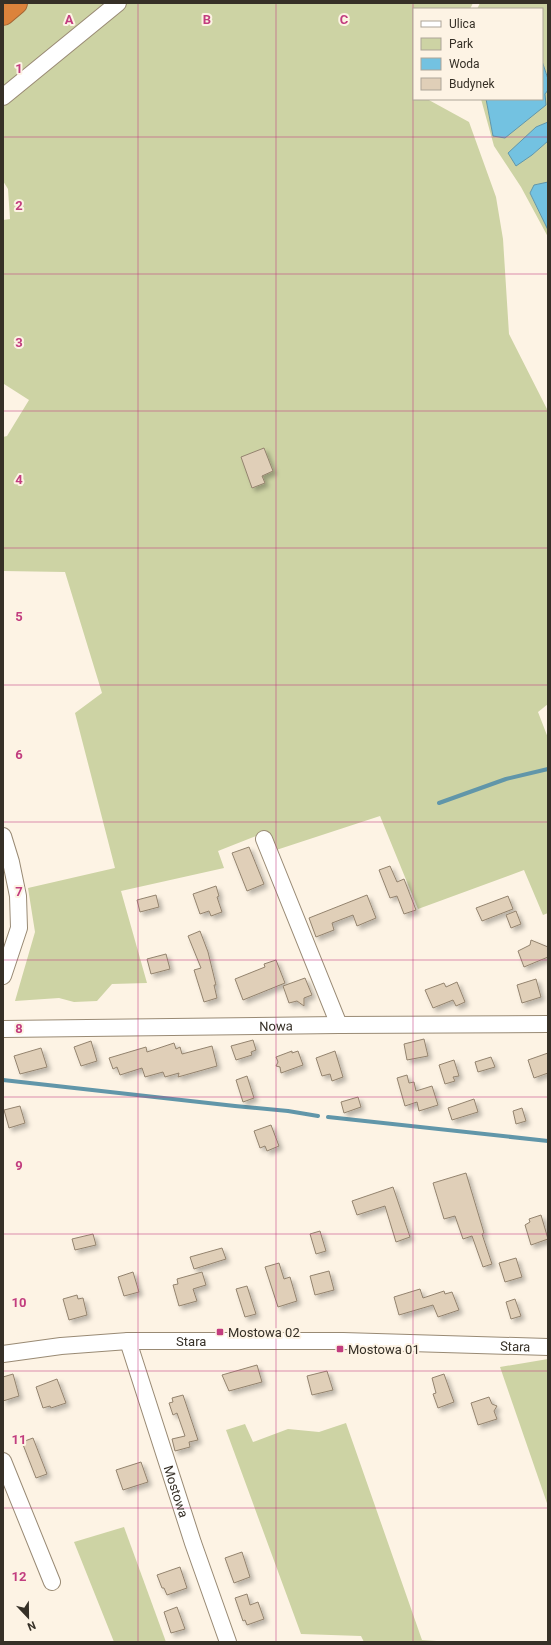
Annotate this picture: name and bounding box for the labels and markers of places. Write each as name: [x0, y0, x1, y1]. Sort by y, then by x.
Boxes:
place label: Mostowa 02: [228, 1325, 300, 1340]
marker: Mostowa 02: [215, 1327, 225, 1337]
place label: Mostowa 01: [348, 1342, 420, 1357]
marker: Mostowa 01: [335, 1344, 345, 1354]

